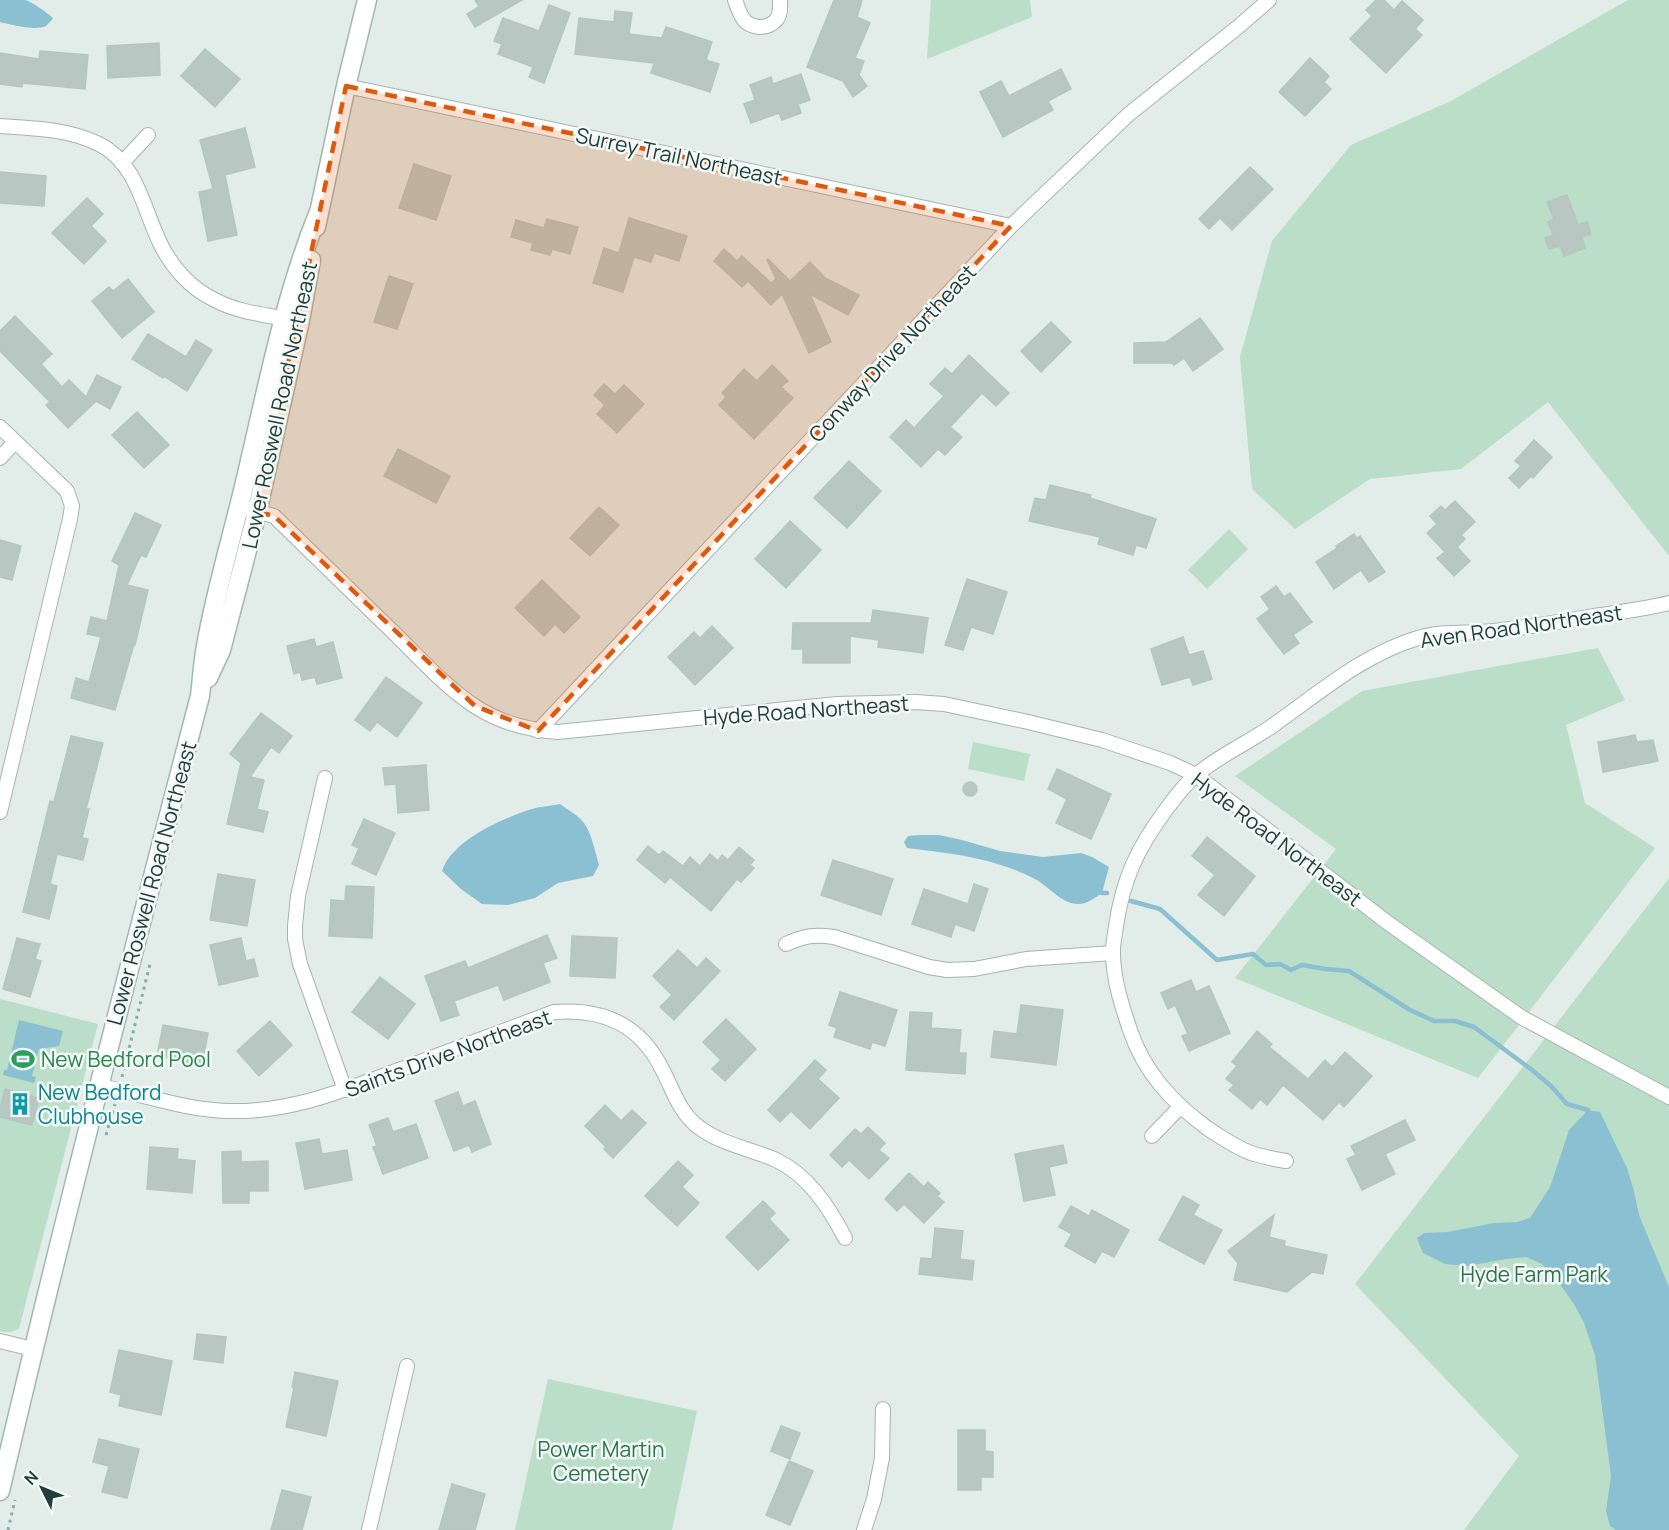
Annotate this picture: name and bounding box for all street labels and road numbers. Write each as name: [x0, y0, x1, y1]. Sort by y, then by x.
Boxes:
street label: Surrey Trail Northeast: [573, 120, 785, 192]
street label: Conway Drive Northeast: [802, 258, 982, 448]
street label: Lower Roswell Road Northeast: [235, 259, 323, 551]
street label: Aven Road Northeast: [1418, 598, 1624, 654]
street label: Hyde Road Northeast: [702, 689, 910, 731]
street label: Lower Roswell Road Northeast: [100, 738, 202, 1028]
street label: Hyde Road Northeast: [1186, 766, 1368, 912]
street label: Saints Drive Northeast: [341, 1003, 555, 1103]

